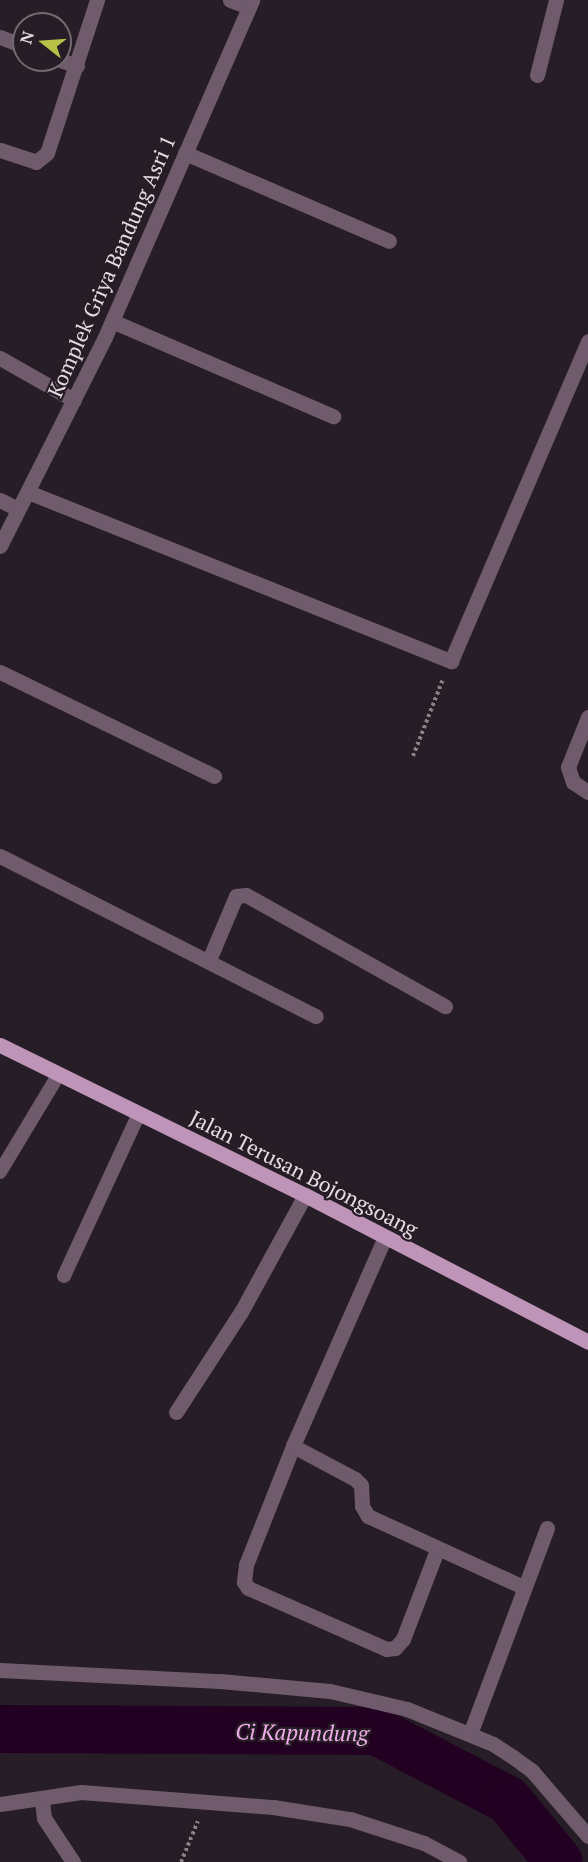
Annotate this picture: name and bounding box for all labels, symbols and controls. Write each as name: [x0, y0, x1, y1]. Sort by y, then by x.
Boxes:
north arrow: [12, 12, 72, 72]
text: N: [14, 28, 39, 46]
street label: Komplek Griya Bandung Asri 1: [42, 131, 180, 401]
street label: Jalan Terusan Bojongsoang: [186, 1104, 422, 1242]
water label: Ci Kapundung: [235, 1718, 369, 1746]

